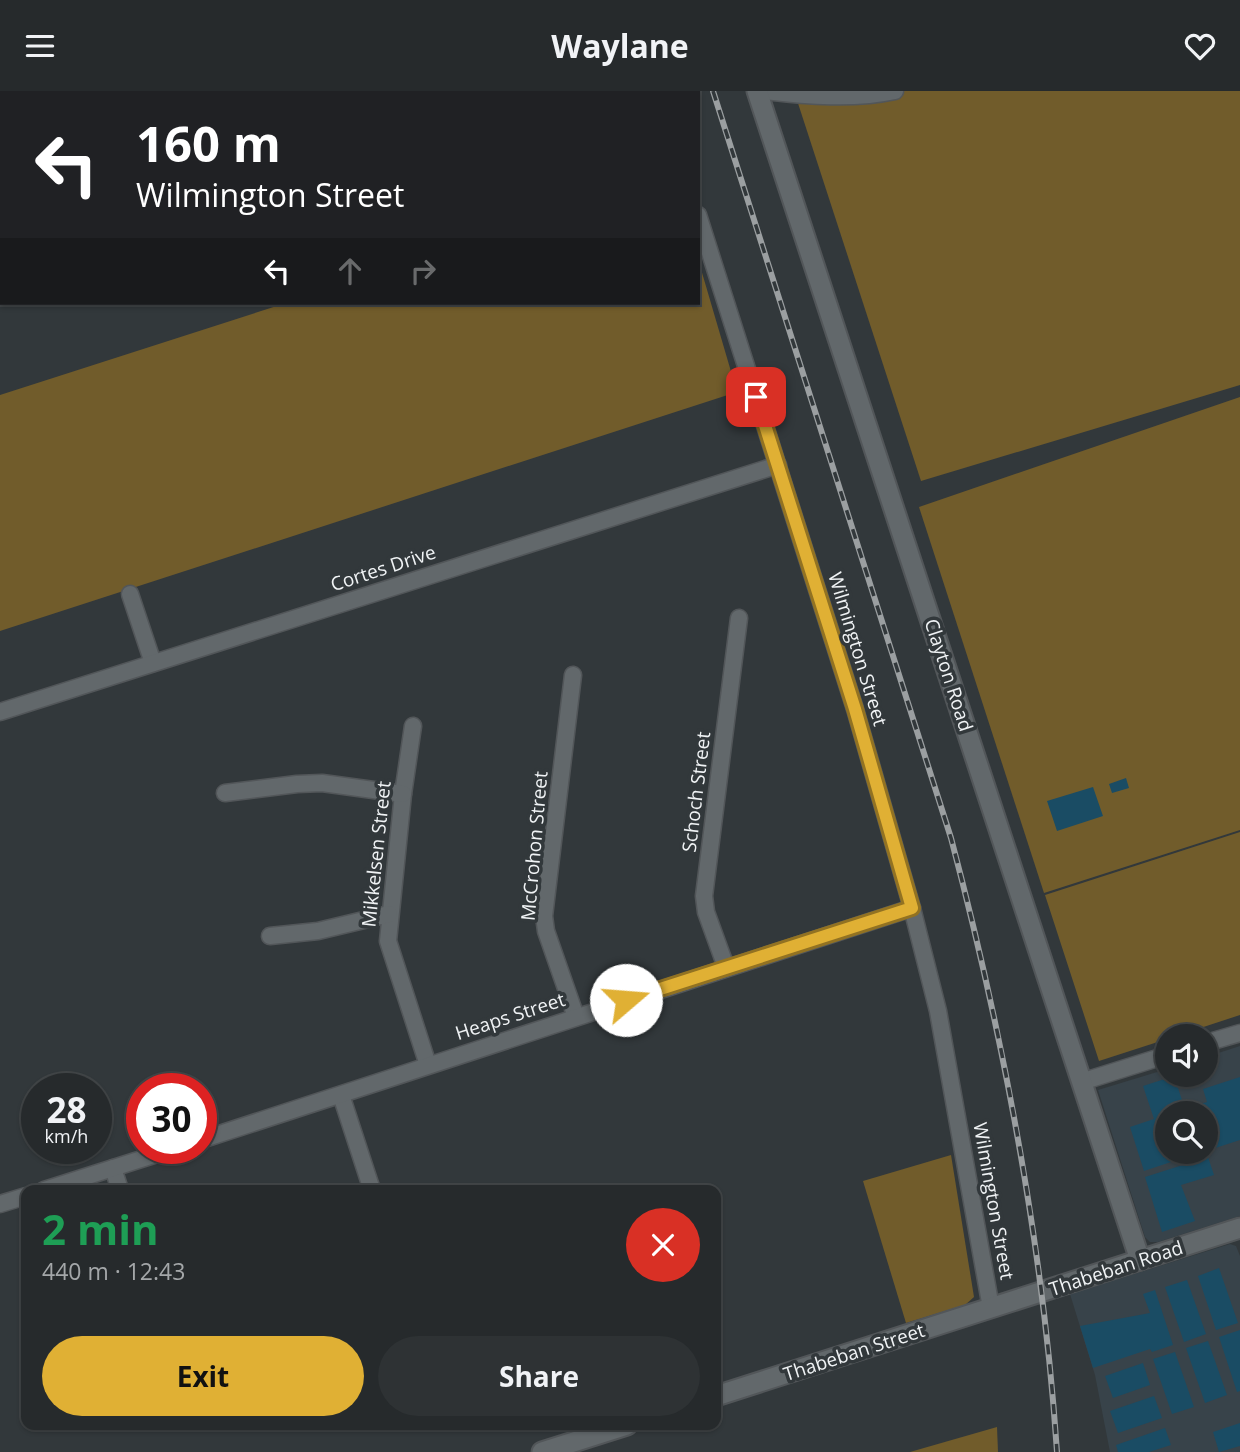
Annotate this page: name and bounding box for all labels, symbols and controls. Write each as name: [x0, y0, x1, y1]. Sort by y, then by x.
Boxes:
text: Waylane: [551, 24, 689, 67]
icon: menu: [21, 27, 59, 65]
icon: heart: [1181, 27, 1219, 65]
text: 160 m: [136, 110, 281, 176]
icon: left: [21, 119, 112, 210]
text: Wilmington Street: [136, 173, 404, 216]
icon: left: [258, 252, 296, 290]
icon: ahead: [331, 252, 369, 290]
icon: right: [404, 252, 442, 290]
pin: [726, 367, 786, 427]
icon: arrive: [737, 378, 775, 416]
street label: Cortes Drive: [327, 539, 439, 597]
street label: Wilmington Street: [822, 569, 894, 729]
street label: Clayton Road: [919, 615, 979, 735]
street label: Schoch Street: [676, 730, 716, 854]
street label: McCrohon Street: [515, 770, 554, 922]
street label: Mikkelsen Street: [355, 779, 397, 928]
position arrow: [589, 963, 663, 1037]
street label: Heaps Street: [452, 986, 568, 1046]
map controls: [1155, 1024, 1218, 1164]
button: sound: [1155, 1024, 1218, 1087]
speed limit sign: 30: [126, 1073, 217, 1164]
text: 28: [46, 1086, 87, 1133]
button: search: [1155, 1101, 1218, 1164]
street label: Wilmington Street: [967, 1120, 1021, 1282]
text: km/h: [45, 1124, 88, 1148]
text: 2 min: [42, 1200, 159, 1257]
button: close: [626, 1208, 700, 1282]
street label: Thabeban Road: [1046, 1234, 1186, 1302]
text: 440 m · 12:43: [42, 1255, 185, 1287]
street label: Thabeban Street: [780, 1317, 928, 1387]
button: Exit: [42, 1336, 364, 1416]
button: Share: [378, 1336, 700, 1416]

